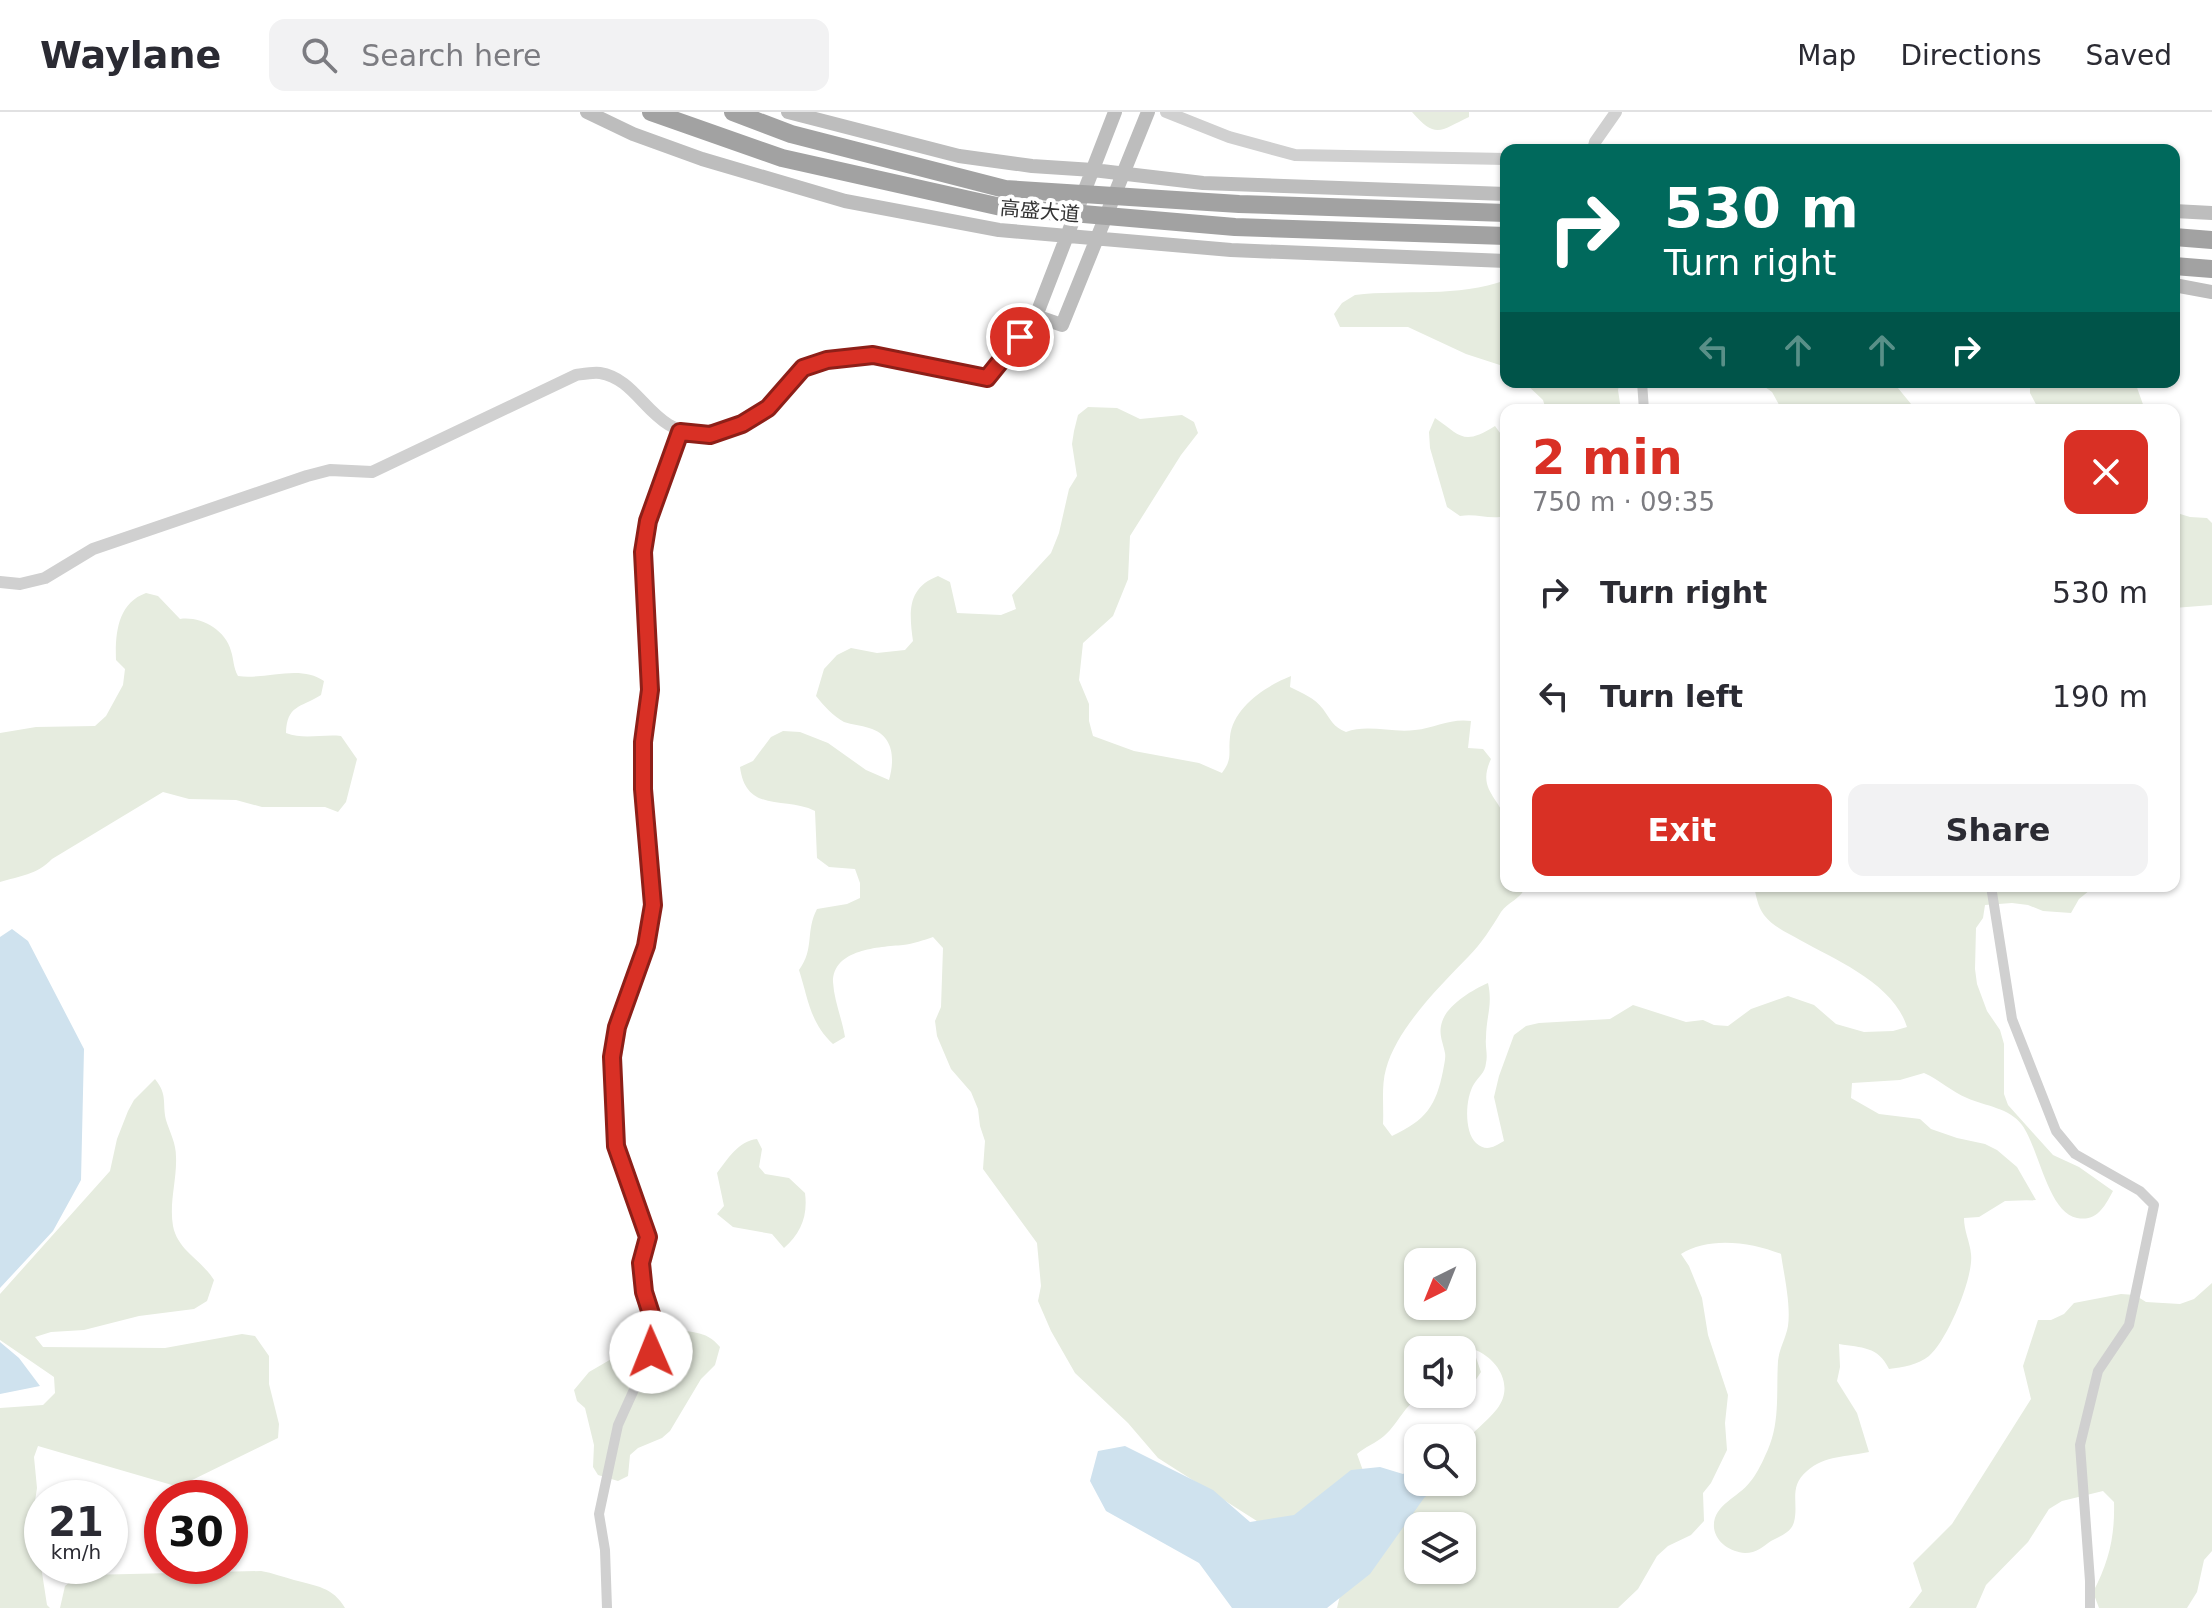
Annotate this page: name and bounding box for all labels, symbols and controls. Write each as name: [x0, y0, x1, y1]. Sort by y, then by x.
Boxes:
search box: [269, 19, 829, 91]
text: Waylane: [40, 33, 221, 77]
icon: search: [297, 33, 341, 77]
text: Search here: [361, 38, 542, 73]
text: Map: [1797, 39, 1856, 72]
text: Directions: [1900, 39, 2041, 72]
text: Saved: [2085, 39, 2172, 72]
text: 530 m: [1664, 175, 1859, 240]
icon: right: [1532, 176, 1636, 280]
street label: 高盛大道: [999, 196, 1081, 226]
text: Turn right: [1664, 242, 1836, 283]
pin: [986, 303, 1054, 371]
icon: arrive: [998, 315, 1042, 359]
icon: left: [1692, 328, 1736, 372]
icon: ahead: [1776, 328, 1820, 372]
icon: ahead: [1860, 328, 1904, 372]
icon: right: [1944, 328, 1988, 372]
text: 2 min: [1532, 429, 1683, 485]
button: close: [2064, 430, 2148, 514]
text: 750 m · 09:35: [1532, 487, 1715, 517]
icon: right: [1532, 570, 1576, 614]
text: Turn right: [1600, 575, 1767, 610]
text: 530 m: [2052, 575, 2148, 610]
icon: left: [1532, 674, 1576, 718]
text: Turn left: [1600, 679, 1743, 714]
text: 190 m: [2052, 679, 2148, 714]
button: Exit: [1532, 784, 1832, 876]
button: Share: [1848, 784, 2148, 876]
north arrow: [1404, 1248, 1476, 1320]
map controls: [1404, 1248, 1476, 1584]
position arrow: [609, 1310, 693, 1394]
button: sound: [1404, 1336, 1476, 1408]
button: search: [1404, 1424, 1476, 1496]
speed limit sign: 30: [144, 1480, 248, 1584]
text: 21: [48, 1499, 104, 1545]
button: layers: [1404, 1512, 1476, 1584]
text: km/h: [51, 1540, 101, 1564]

